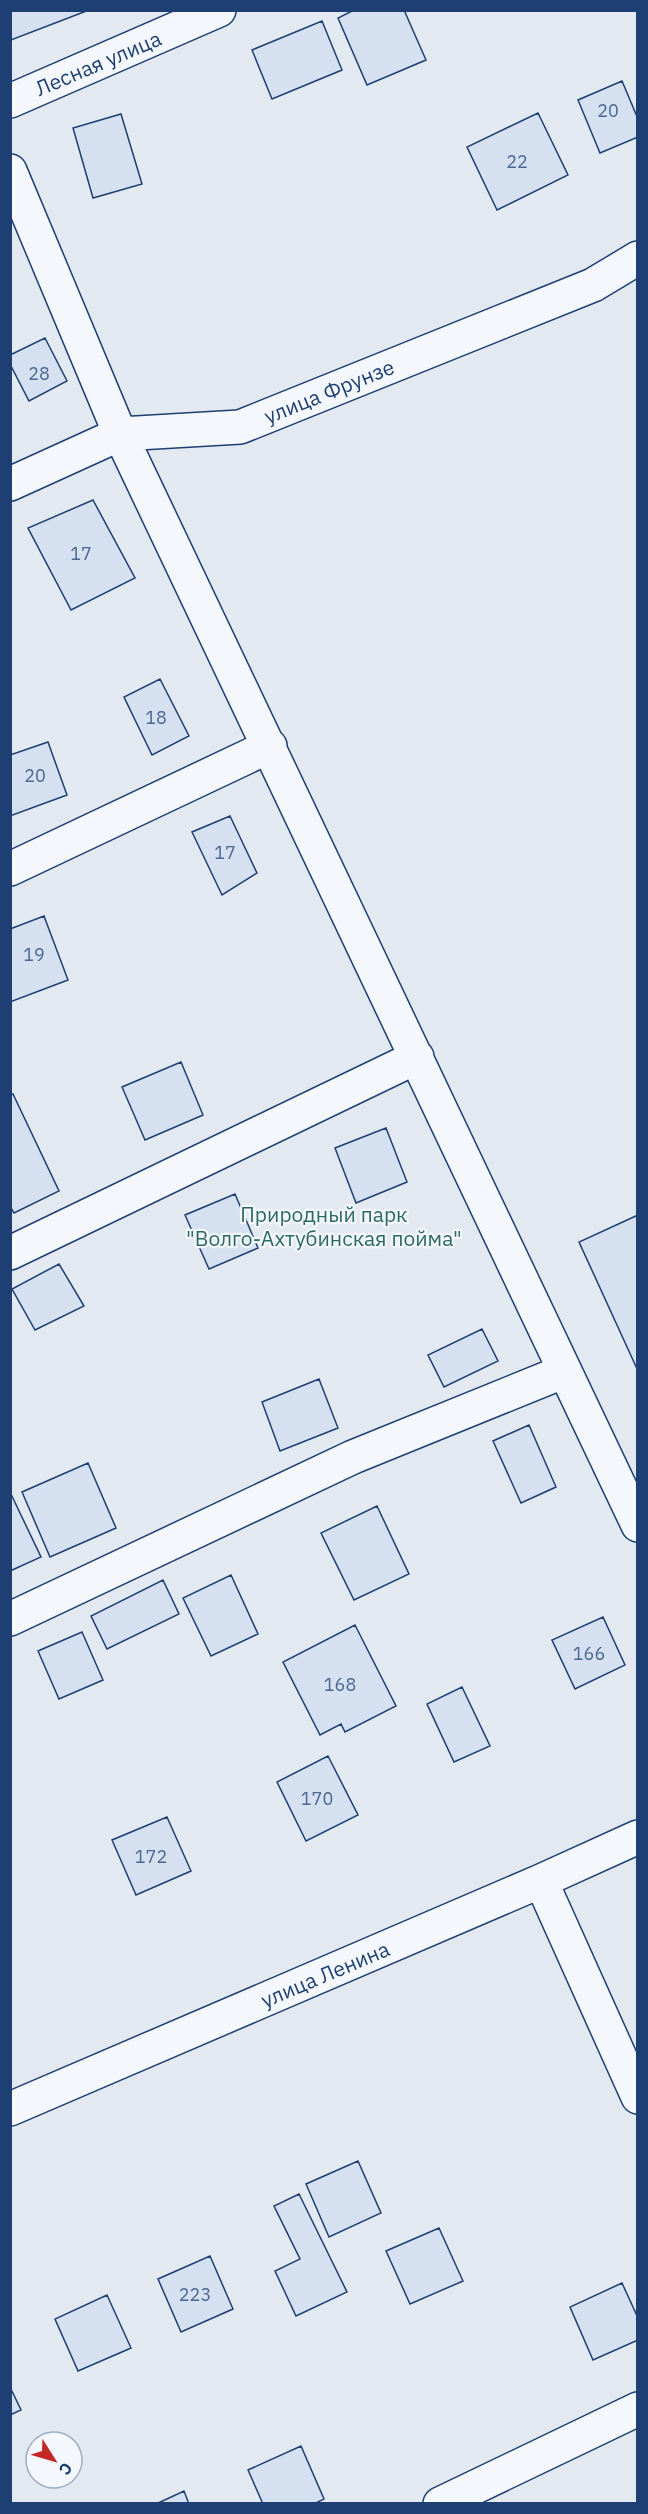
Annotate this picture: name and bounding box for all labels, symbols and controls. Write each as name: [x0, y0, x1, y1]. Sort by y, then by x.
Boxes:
street label: Лесная улица: [31, 24, 165, 102]
house number: 20: [597, 99, 619, 122]
house number: 22: [506, 150, 528, 173]
street label: улица Фрунзе: [260, 352, 398, 430]
house number: 28: [28, 362, 50, 385]
house number: 17: [70, 542, 92, 565]
house number: 18: [145, 706, 167, 729]
house number: 20: [24, 764, 46, 787]
house number: 17: [214, 841, 236, 864]
house number: 19: [23, 943, 45, 966]
park label: Природный парк "Волго-Ахтубинская пойма": [186, 1200, 462, 1252]
house number: 166: [573, 1642, 605, 1665]
house number: 168: [324, 1673, 356, 1696]
house number: 170: [301, 1787, 333, 1810]
house number: 172: [135, 1845, 167, 1868]
street label: улица Ленина: [256, 1934, 394, 2014]
house number: 223: [179, 2283, 211, 2306]
north arrow: [24, 2430, 84, 2490]
text: С: [55, 2459, 77, 2479]

